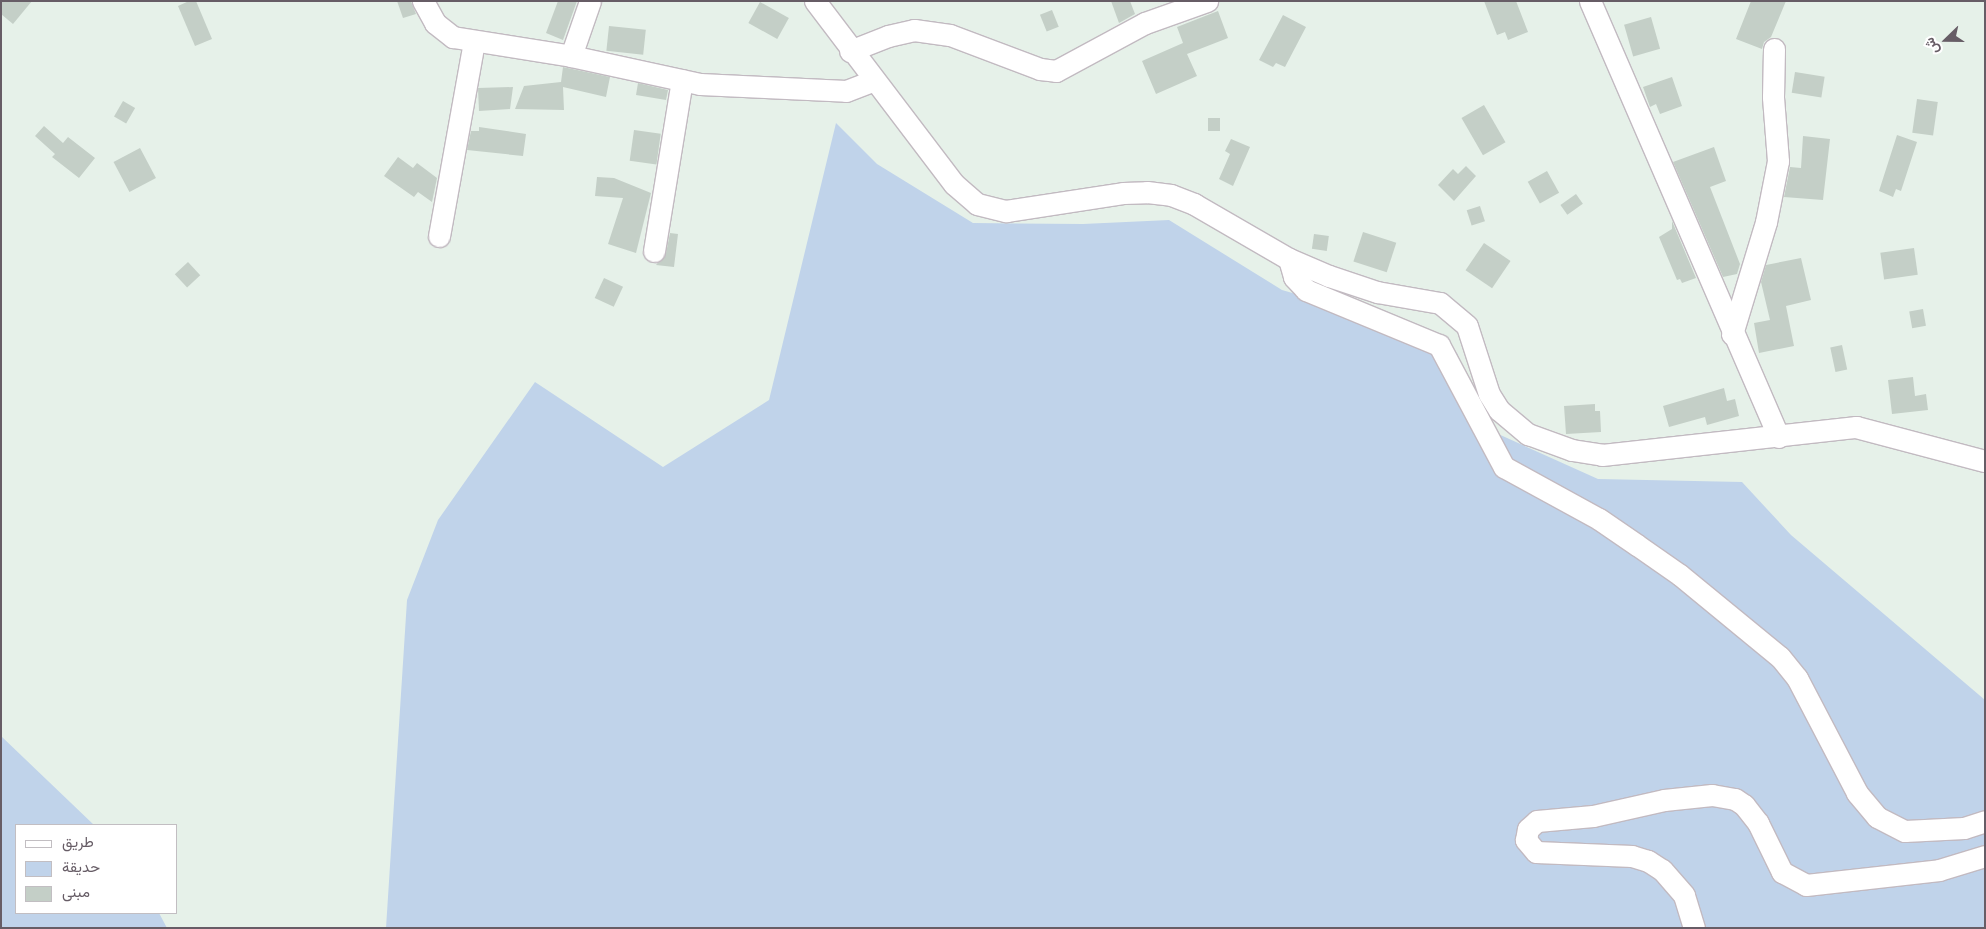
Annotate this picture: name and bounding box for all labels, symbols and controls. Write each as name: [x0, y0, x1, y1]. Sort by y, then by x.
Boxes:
north arrow: [1921, 15, 1971, 65]
text: ش: [1921, 35, 1943, 57]
legend: [15, 824, 178, 914]
text: طريق: [62, 833, 94, 851]
text: حديقة: [62, 858, 100, 876]
text: مبنى: [62, 883, 90, 901]

